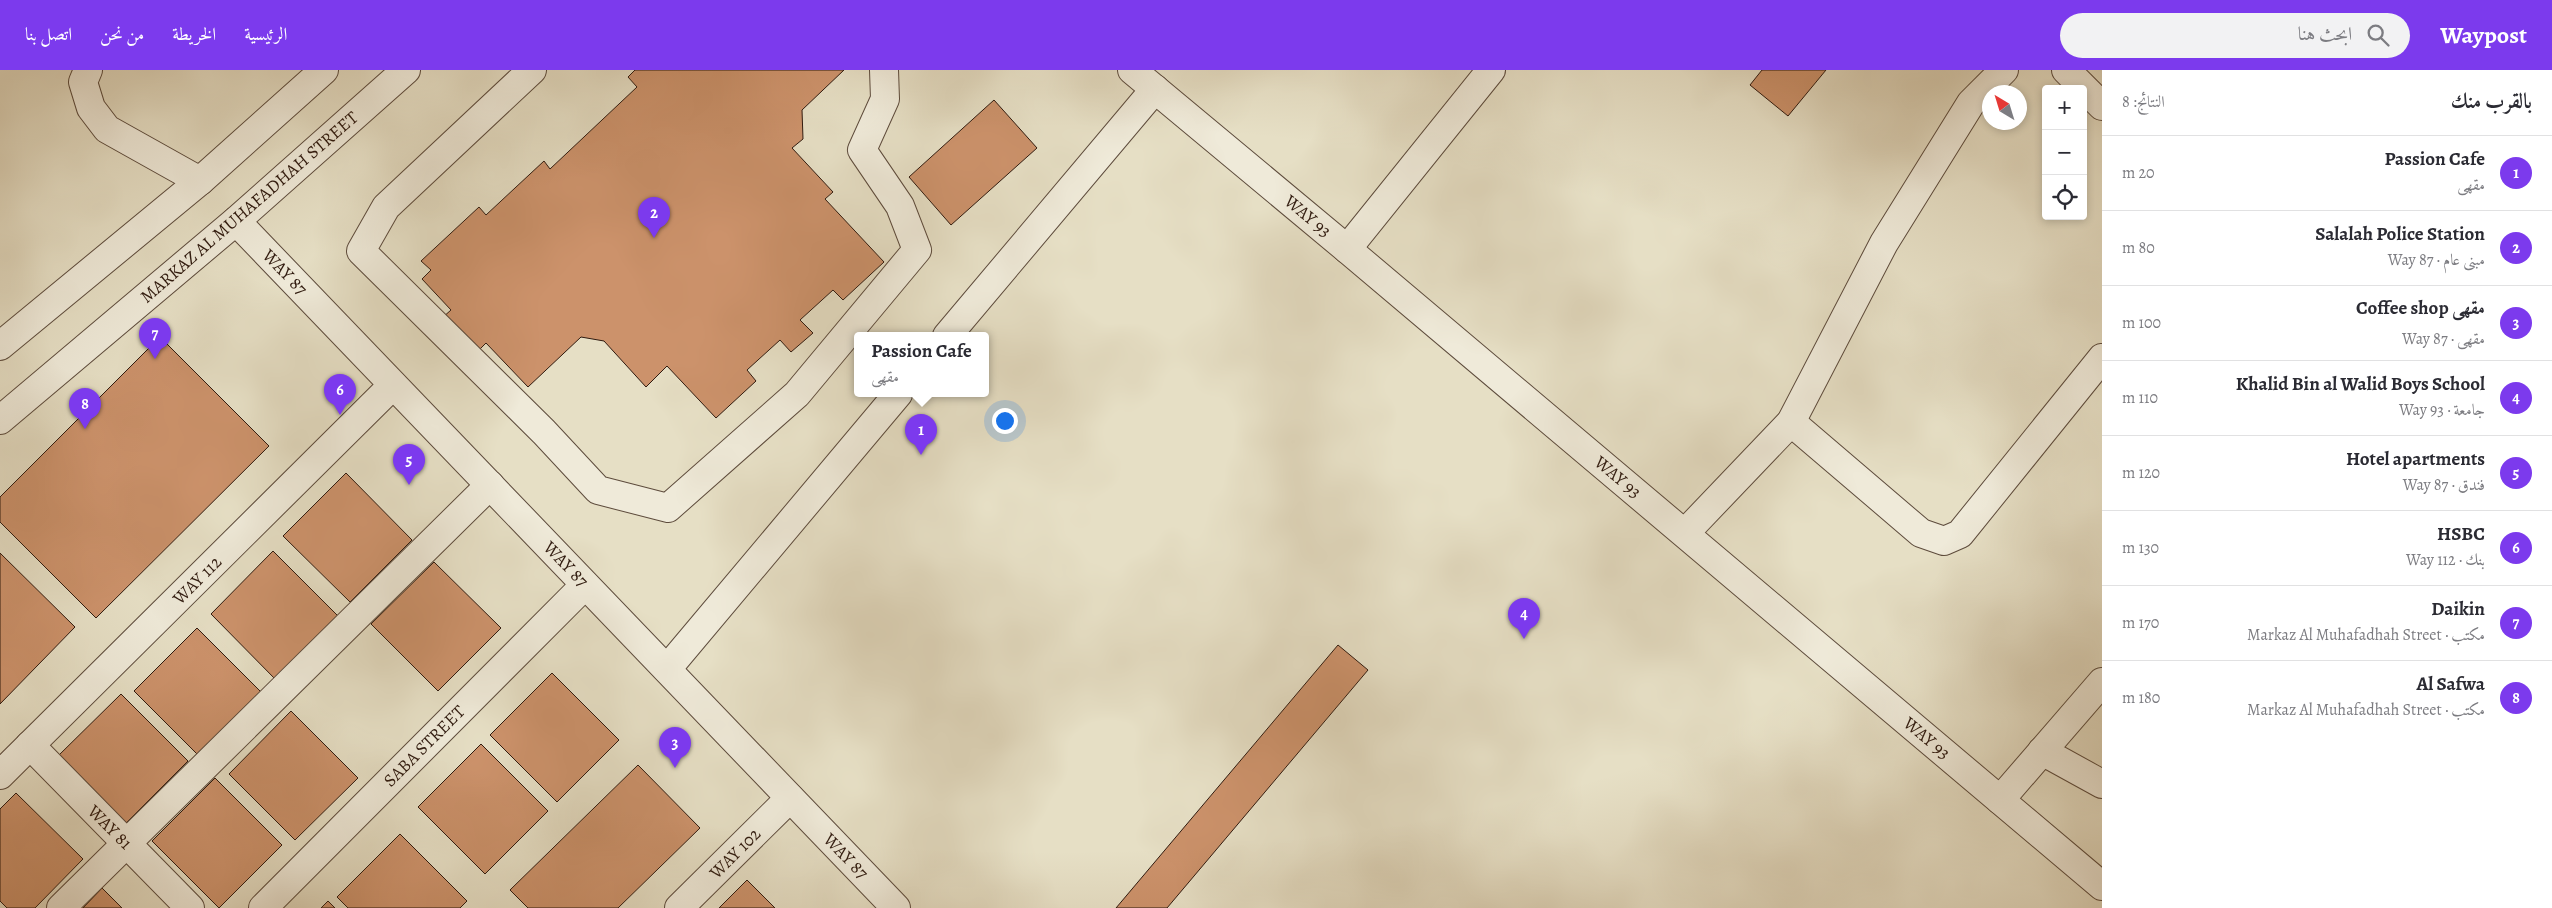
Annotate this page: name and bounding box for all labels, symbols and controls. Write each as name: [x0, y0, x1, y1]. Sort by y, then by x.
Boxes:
search box: [2060, 13, 2410, 58]
text: Waypost: [2440, 19, 2527, 51]
text: ابحث هنا: [2298, 21, 2352, 47]
icon: search: [2364, 21, 2392, 49]
text: اتصل بنا: [25, 22, 72, 46]
text: من نحن: [100, 22, 144, 46]
text: الخريطة: [172, 22, 216, 46]
text: الرئيسية: [244, 22, 287, 46]
north arrow: [1982, 85, 2027, 130]
map controls: [2042, 85, 2087, 220]
button: +: [2042, 85, 2087, 130]
text: بالقرب منك: [2451, 87, 2532, 115]
text: النتائج: 8: [2122, 91, 2165, 113]
street label: MARKAZ AL MUHAFADHAH STREET: [135, 106, 363, 308]
button: −: [2042, 130, 2087, 175]
text: Passion Cafe: [2384, 146, 2485, 172]
text: 20 m: [2122, 162, 2155, 184]
text: 1: [2513, 162, 2519, 184]
text: مقهى: [2457, 174, 2485, 196]
button: locate: [2042, 175, 2087, 220]
street label: WAY 93: [1279, 189, 1337, 243]
pin: 2: [638, 197, 670, 238]
text: Salalah Police Station: [2315, 221, 2485, 247]
text: 80 m: [2122, 237, 2155, 259]
text: 2: [2512, 237, 2520, 259]
street label: WAY 87: [256, 243, 313, 301]
text: مبنى عام · Way 87: [2388, 249, 2485, 271]
text: مقهى Coffee shop: [2356, 295, 2485, 321]
text: 100 m: [2122, 312, 2161, 334]
text: 3: [2513, 312, 2519, 334]
pin: 7: [139, 318, 171, 359]
text: مقهى · Way 87: [2402, 328, 2485, 350]
popup: [854, 332, 989, 397]
text: Passion Cafe: [871, 338, 972, 364]
text: مقهى: [871, 366, 899, 388]
text: Khalid Bin al Walid Boys School: [2236, 371, 2485, 397]
pin: 6: [324, 374, 356, 415]
text: 110 m: [2122, 387, 2158, 409]
text: 4: [2512, 387, 2520, 409]
pin: 8: [69, 388, 101, 429]
text: جامعة · Way 93: [2399, 399, 2485, 421]
your location: [992, 408, 1018, 434]
pin: 1: [905, 414, 937, 455]
pin: 5: [393, 444, 425, 485]
text: Hotel apartments: [2346, 446, 2485, 472]
street label: WAY 93: [1589, 450, 1647, 504]
text: 120 m: [2122, 462, 2160, 484]
text: 5: [2513, 462, 2519, 484]
text: فندق · Way 87: [2403, 474, 2485, 496]
text: HSBC: [2437, 521, 2485, 547]
street label: WAY 87: [537, 535, 594, 593]
text: 130 m: [2122, 537, 2159, 559]
text: 6: [2512, 537, 2520, 559]
text: بنك · Way 112: [2406, 549, 2485, 571]
street label: WAY 112: [167, 550, 227, 610]
text: Daikin: [2431, 596, 2485, 622]
pin: 4: [1508, 598, 1540, 639]
text: 170 m: [2122, 612, 2159, 634]
text: 7: [2513, 612, 2519, 634]
text: مكتب · Markaz Al Muhafadhah Street: [2247, 624, 2485, 646]
text: Al Safwa: [2416, 671, 2485, 697]
text: 180 m: [2122, 687, 2160, 709]
text: 8: [2512, 687, 2520, 709]
text: مكتب · Markaz Al Muhafadhah Street: [2247, 699, 2485, 721]
street label: SABA STREET: [378, 700, 470, 792]
street label: WAY 93: [1898, 711, 1956, 765]
pin: 3: [659, 727, 691, 768]
street label: WAY 81: [82, 799, 138, 855]
street label: WAY 102: [703, 822, 766, 885]
street label: WAY 87: [817, 827, 874, 885]

